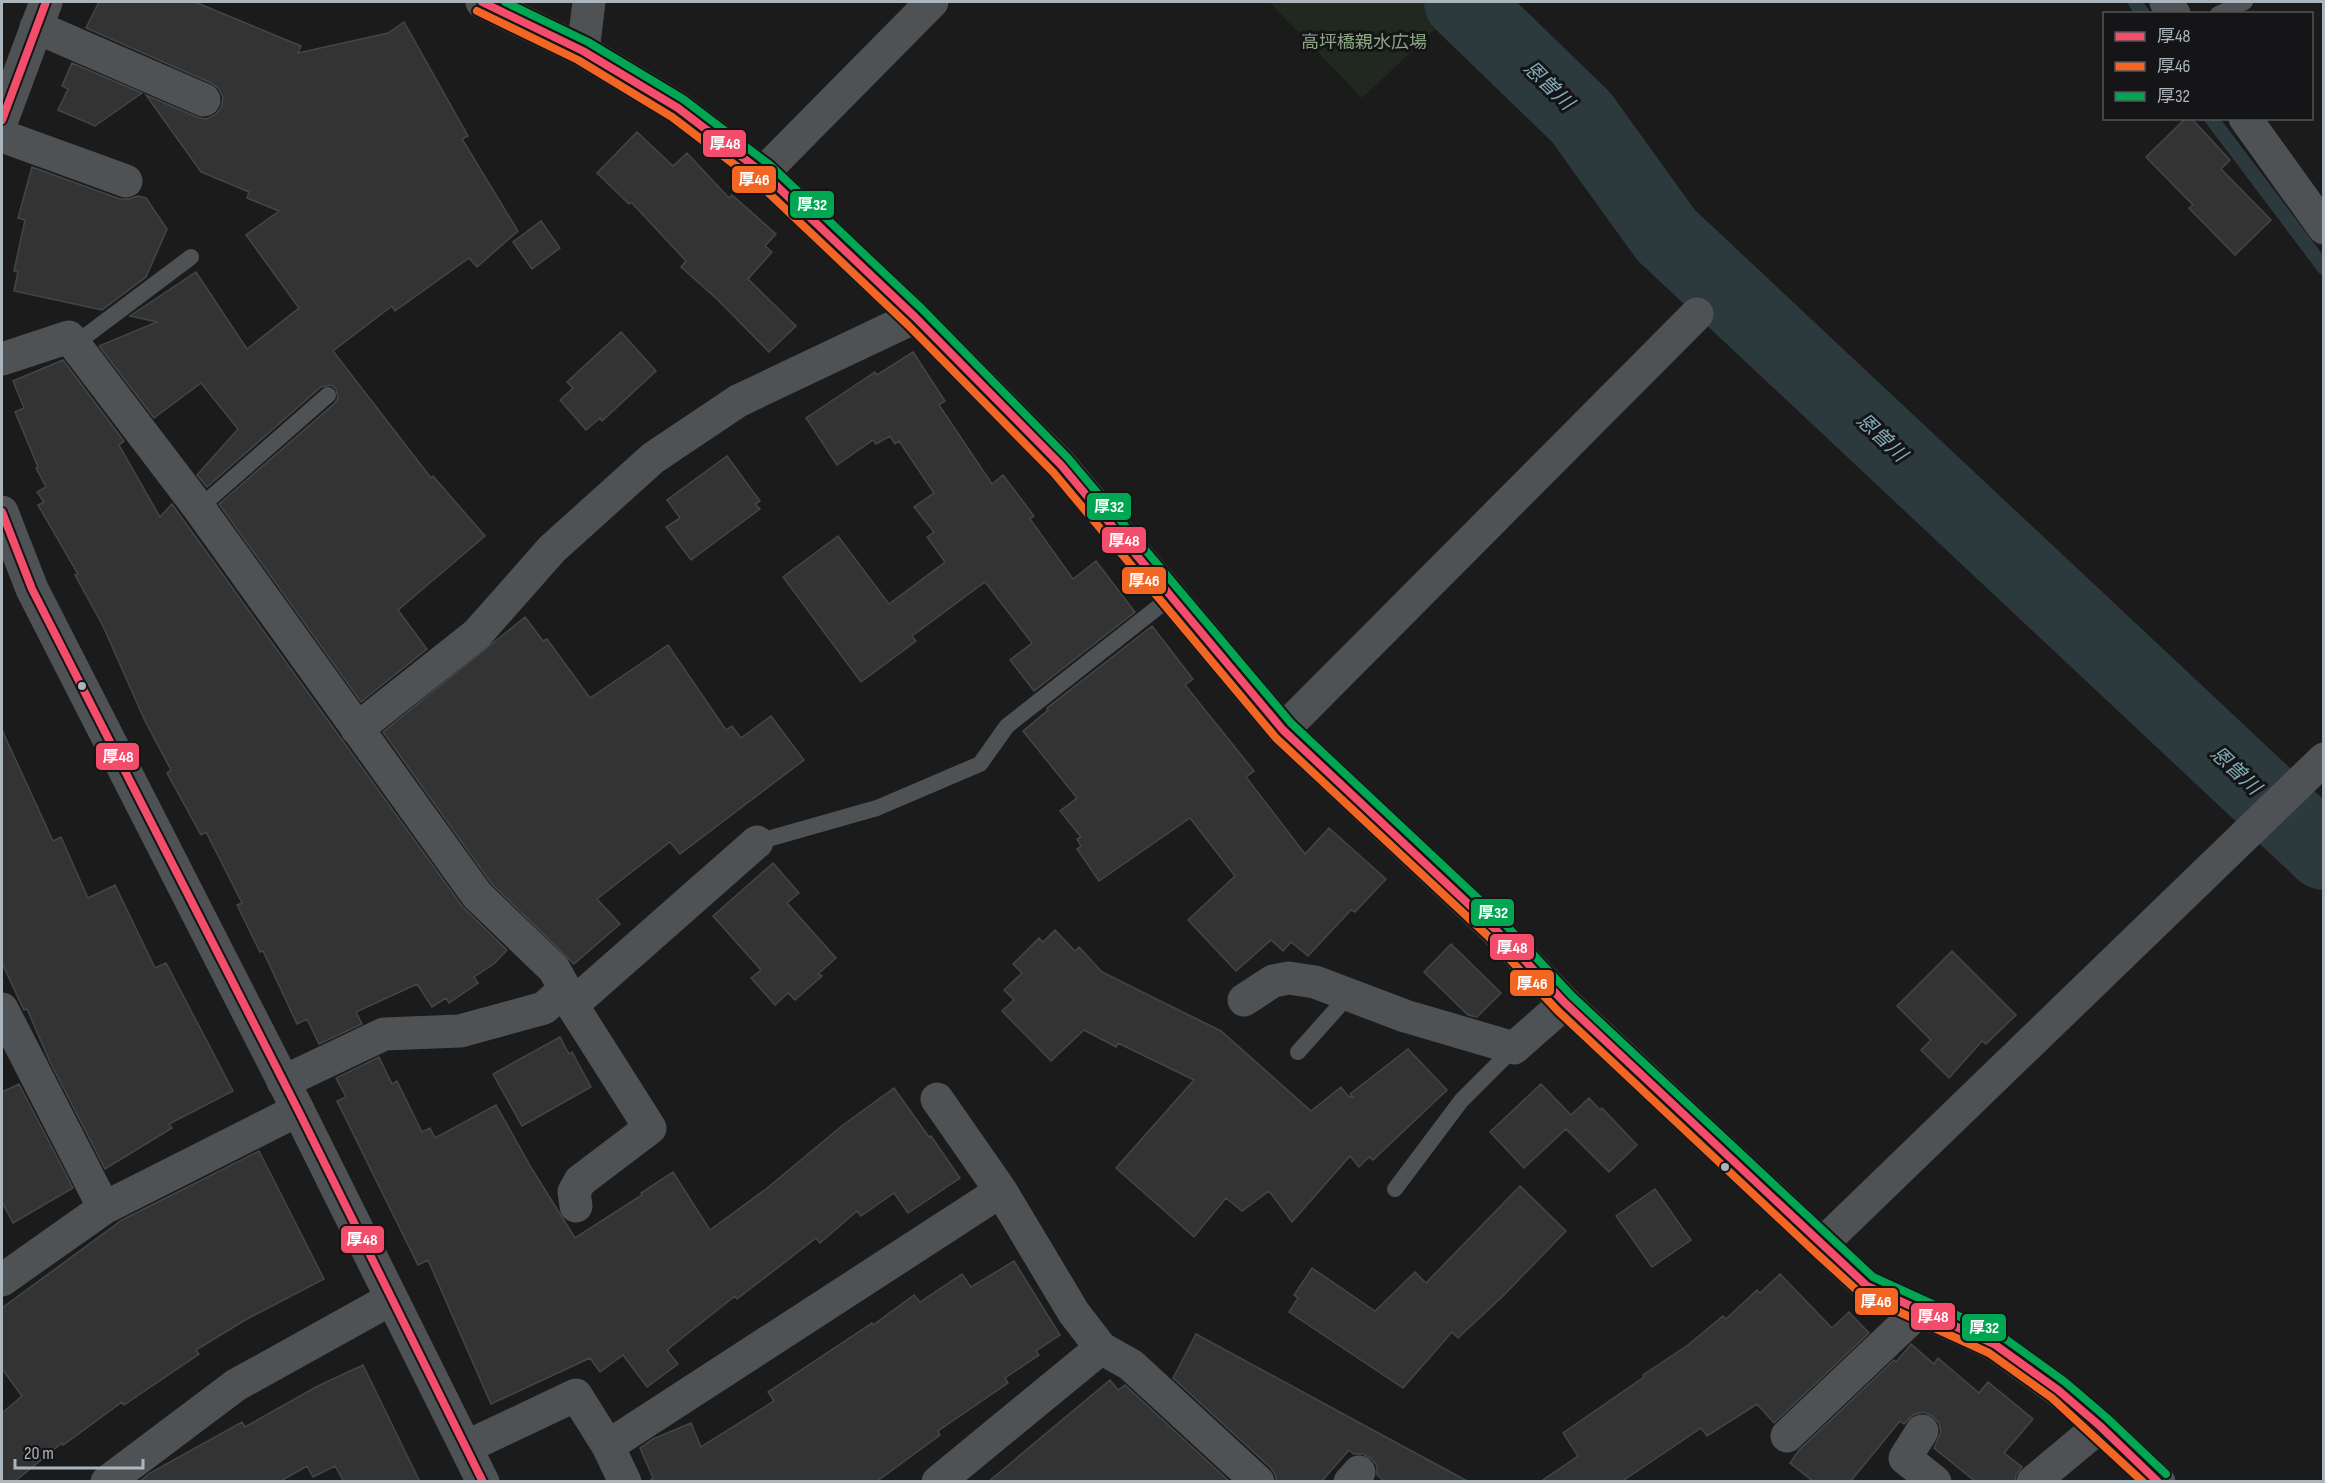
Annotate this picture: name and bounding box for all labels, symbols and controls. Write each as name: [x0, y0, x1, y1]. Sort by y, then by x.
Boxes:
legend: [2103, 12, 2313, 120]
text: 厚48: [2157, 26, 2191, 47]
park label: 高坪橋親水広場: [1301, 32, 1427, 53]
water label: 恩曽川: [1518, 56, 1580, 117]
text: 厚46: [2157, 56, 2191, 77]
text: 厚32: [2157, 86, 2190, 107]
line badge: 厚48: [702, 129, 747, 158]
text: 厚48: [709, 135, 741, 154]
line badge: 厚46: [731, 165, 777, 194]
text: 厚46: [739, 171, 769, 190]
line badge: 厚32: [789, 190, 835, 219]
text: 厚32: [797, 196, 827, 215]
water label: 恩曽川: [1851, 408, 1913, 468]
line badge: 厚32: [1086, 492, 1132, 521]
text: 厚32: [1094, 498, 1124, 517]
line badge: 厚48: [1101, 526, 1147, 554]
text: 厚48: [1108, 532, 1140, 551]
line badge: 厚46: [1121, 566, 1167, 595]
text: 厚46: [1129, 572, 1159, 591]
unlabelled marker: [76, 680, 88, 692]
water label: 恩曽川: [2205, 741, 2267, 801]
line badge: 厚48: [95, 742, 140, 771]
text: 厚48: [102, 748, 134, 767]
line badge: 厚32: [1470, 898, 1515, 927]
text: 厚32: [1478, 904, 1508, 923]
line badge: 厚48: [1489, 933, 1535, 961]
text: 厚48: [1496, 939, 1528, 958]
line badge: 厚46: [1509, 969, 1555, 997]
text: 厚46: [1517, 975, 1547, 994]
unlabelled marker: [1719, 1161, 1731, 1173]
line badge: 厚48: [340, 1225, 385, 1254]
text: 厚48: [346, 1231, 378, 1250]
line badge: 厚46: [1854, 1287, 1899, 1316]
text: 厚46: [1861, 1293, 1891, 1312]
line badge: 厚48: [1910, 1302, 1956, 1331]
text: 厚48: [1917, 1308, 1949, 1327]
line badge: 厚32: [1961, 1313, 2007, 1342]
text: 厚32: [1969, 1319, 1999, 1338]
scale bar: [15, 1432, 142, 1470]
text: 20 m: [24, 1443, 54, 1464]

